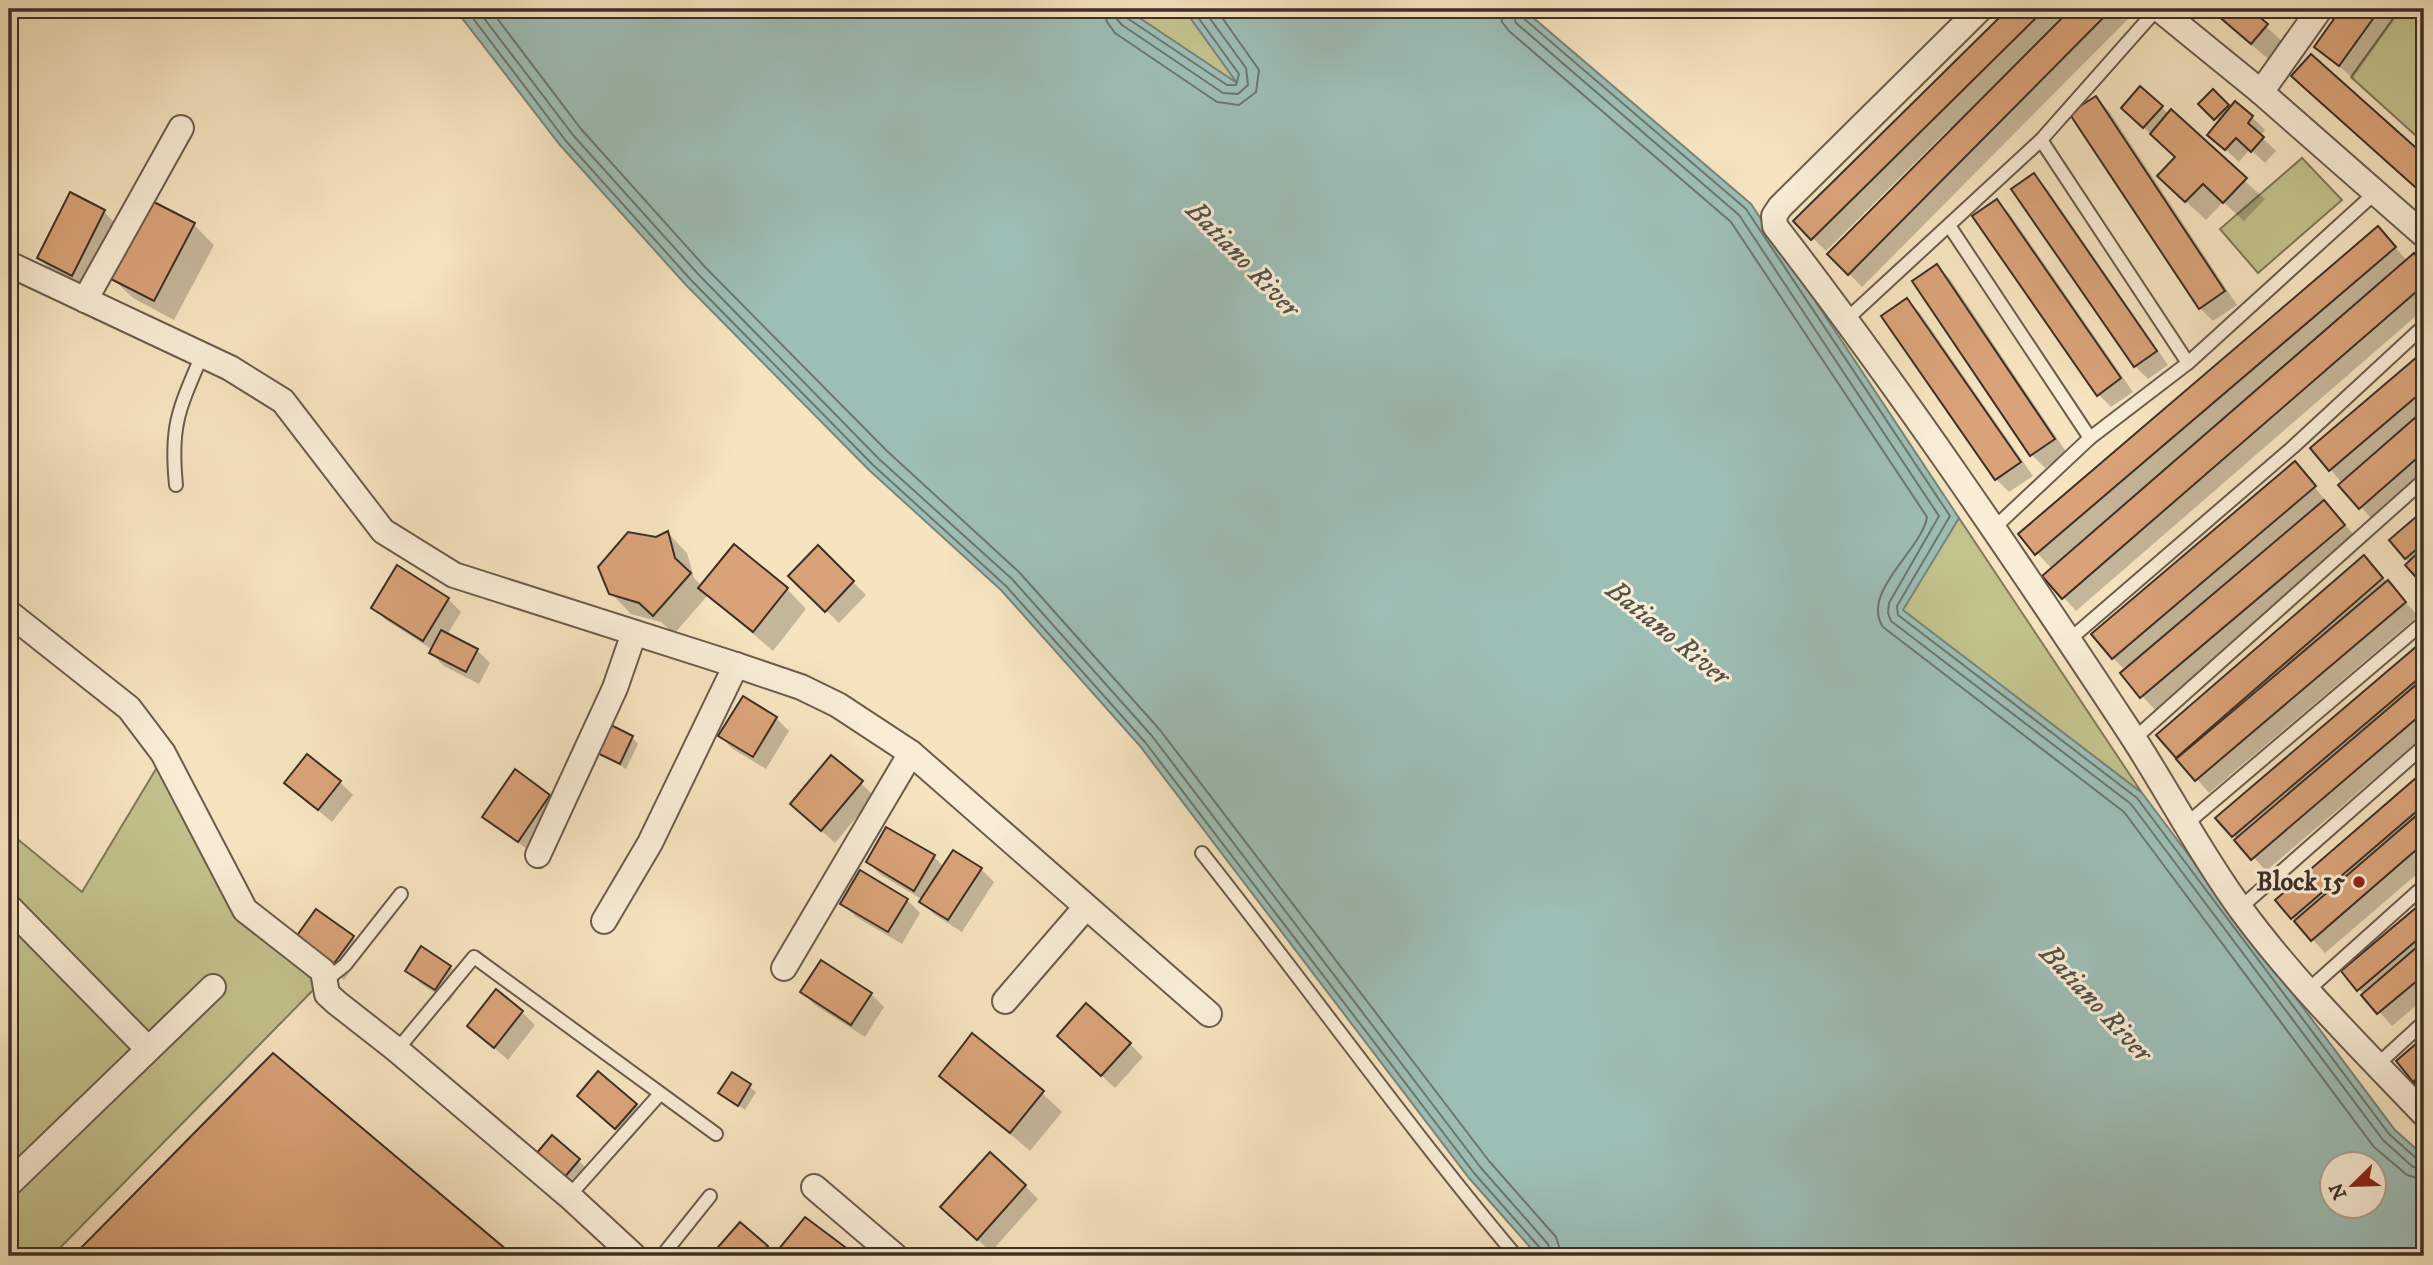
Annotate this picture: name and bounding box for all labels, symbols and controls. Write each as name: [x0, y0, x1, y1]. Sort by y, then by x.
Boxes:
water label: Batiano River: [1178, 193, 1309, 326]
water label: Batiano River: [1598, 572, 1738, 695]
place label: Block 15: [2256, 866, 2345, 899]
marker: Block 15: [2351, 874, 2367, 890]
water label: Batiano River: [2032, 936, 2161, 1071]
north arrow: [2318, 1150, 2388, 1220]
text: N: [2325, 1179, 2352, 1203]

